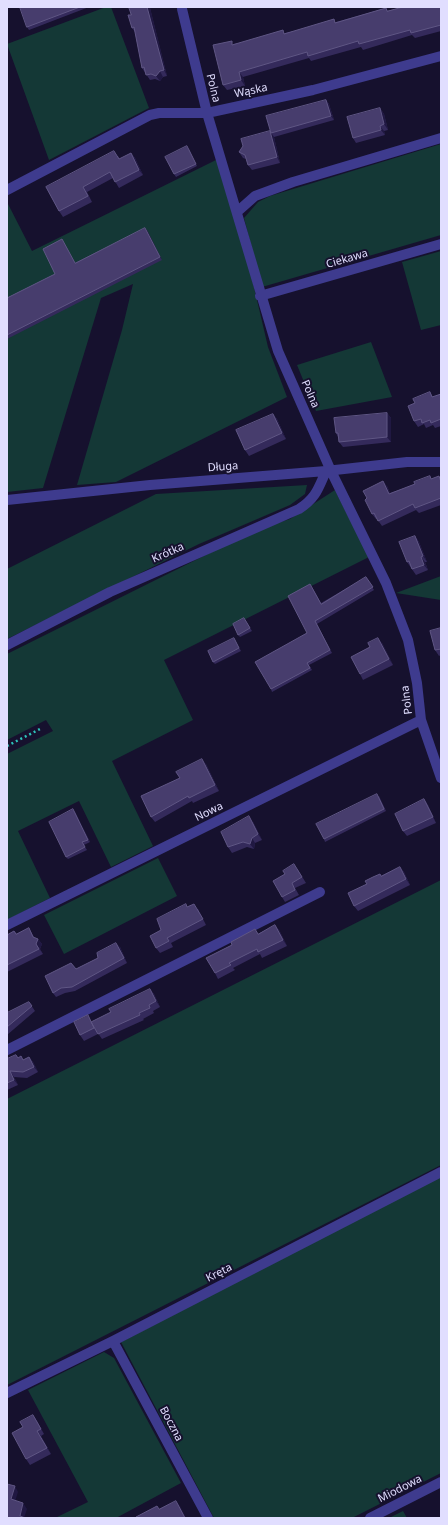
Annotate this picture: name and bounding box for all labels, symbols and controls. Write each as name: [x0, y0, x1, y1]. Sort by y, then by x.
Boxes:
street label: Polna: [203, 72, 223, 104]
street label: Wąska: [233, 81, 269, 101]
street label: Ciekawa: [325, 247, 369, 271]
street label: Polna: [298, 378, 322, 410]
street label: Długa: [207, 459, 239, 475]
street label: Krótka: [150, 540, 186, 566]
street label: Polna: [399, 685, 415, 715]
street label: Nowa: [193, 800, 225, 824]
street label: Kręta: [204, 1261, 234, 1285]
street label: Boczna: [156, 1404, 186, 1444]
street label: Miodowa: [376, 1472, 424, 1506]

